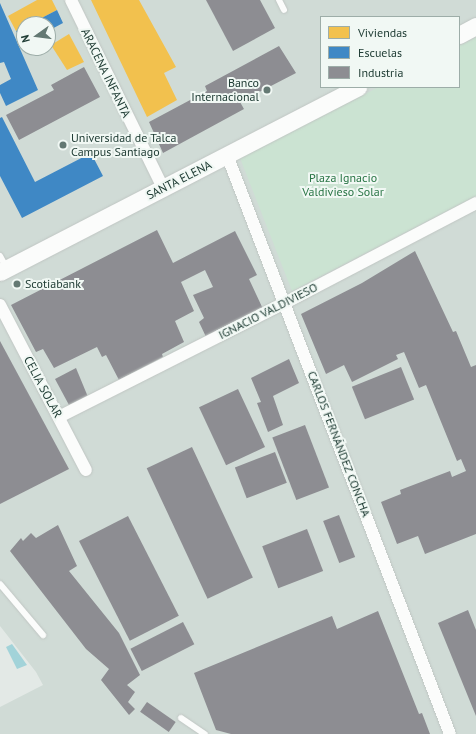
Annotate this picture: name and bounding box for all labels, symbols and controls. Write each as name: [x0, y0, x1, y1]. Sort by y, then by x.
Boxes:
north arrow: [16, 16, 56, 56]
legend: [320, 16, 460, 88]
text: Viviendas: [358, 25, 407, 40]
street label: ARACENA INFANTA: [78, 26, 134, 120]
text: N: [18, 33, 33, 44]
text: Escuelas: [358, 45, 402, 60]
text: Industria: [358, 65, 403, 80]
place label: Banco Internacional: [191, 76, 259, 104]
marker: Banco Internacional: [262, 85, 272, 95]
place label: Universidad de Talca Campus Santiago: [71, 131, 177, 159]
marker: Universidad de Talca Campus Santiago: [58, 140, 68, 150]
street label: SANTA ELENA: [144, 157, 214, 203]
park label: Plaza Ignacio Valdivieso Solar: [302, 171, 384, 199]
place label: Scotiabank: [25, 277, 81, 291]
marker: Scotiabank: [12, 279, 22, 289]
street label: IGNACIO VALDIVIESO: [216, 280, 320, 342]
street label: CELIA SOLAR: [21, 354, 65, 420]
street label: CARLOS FERNÁNDEZ CONCHA: [304, 369, 374, 519]

